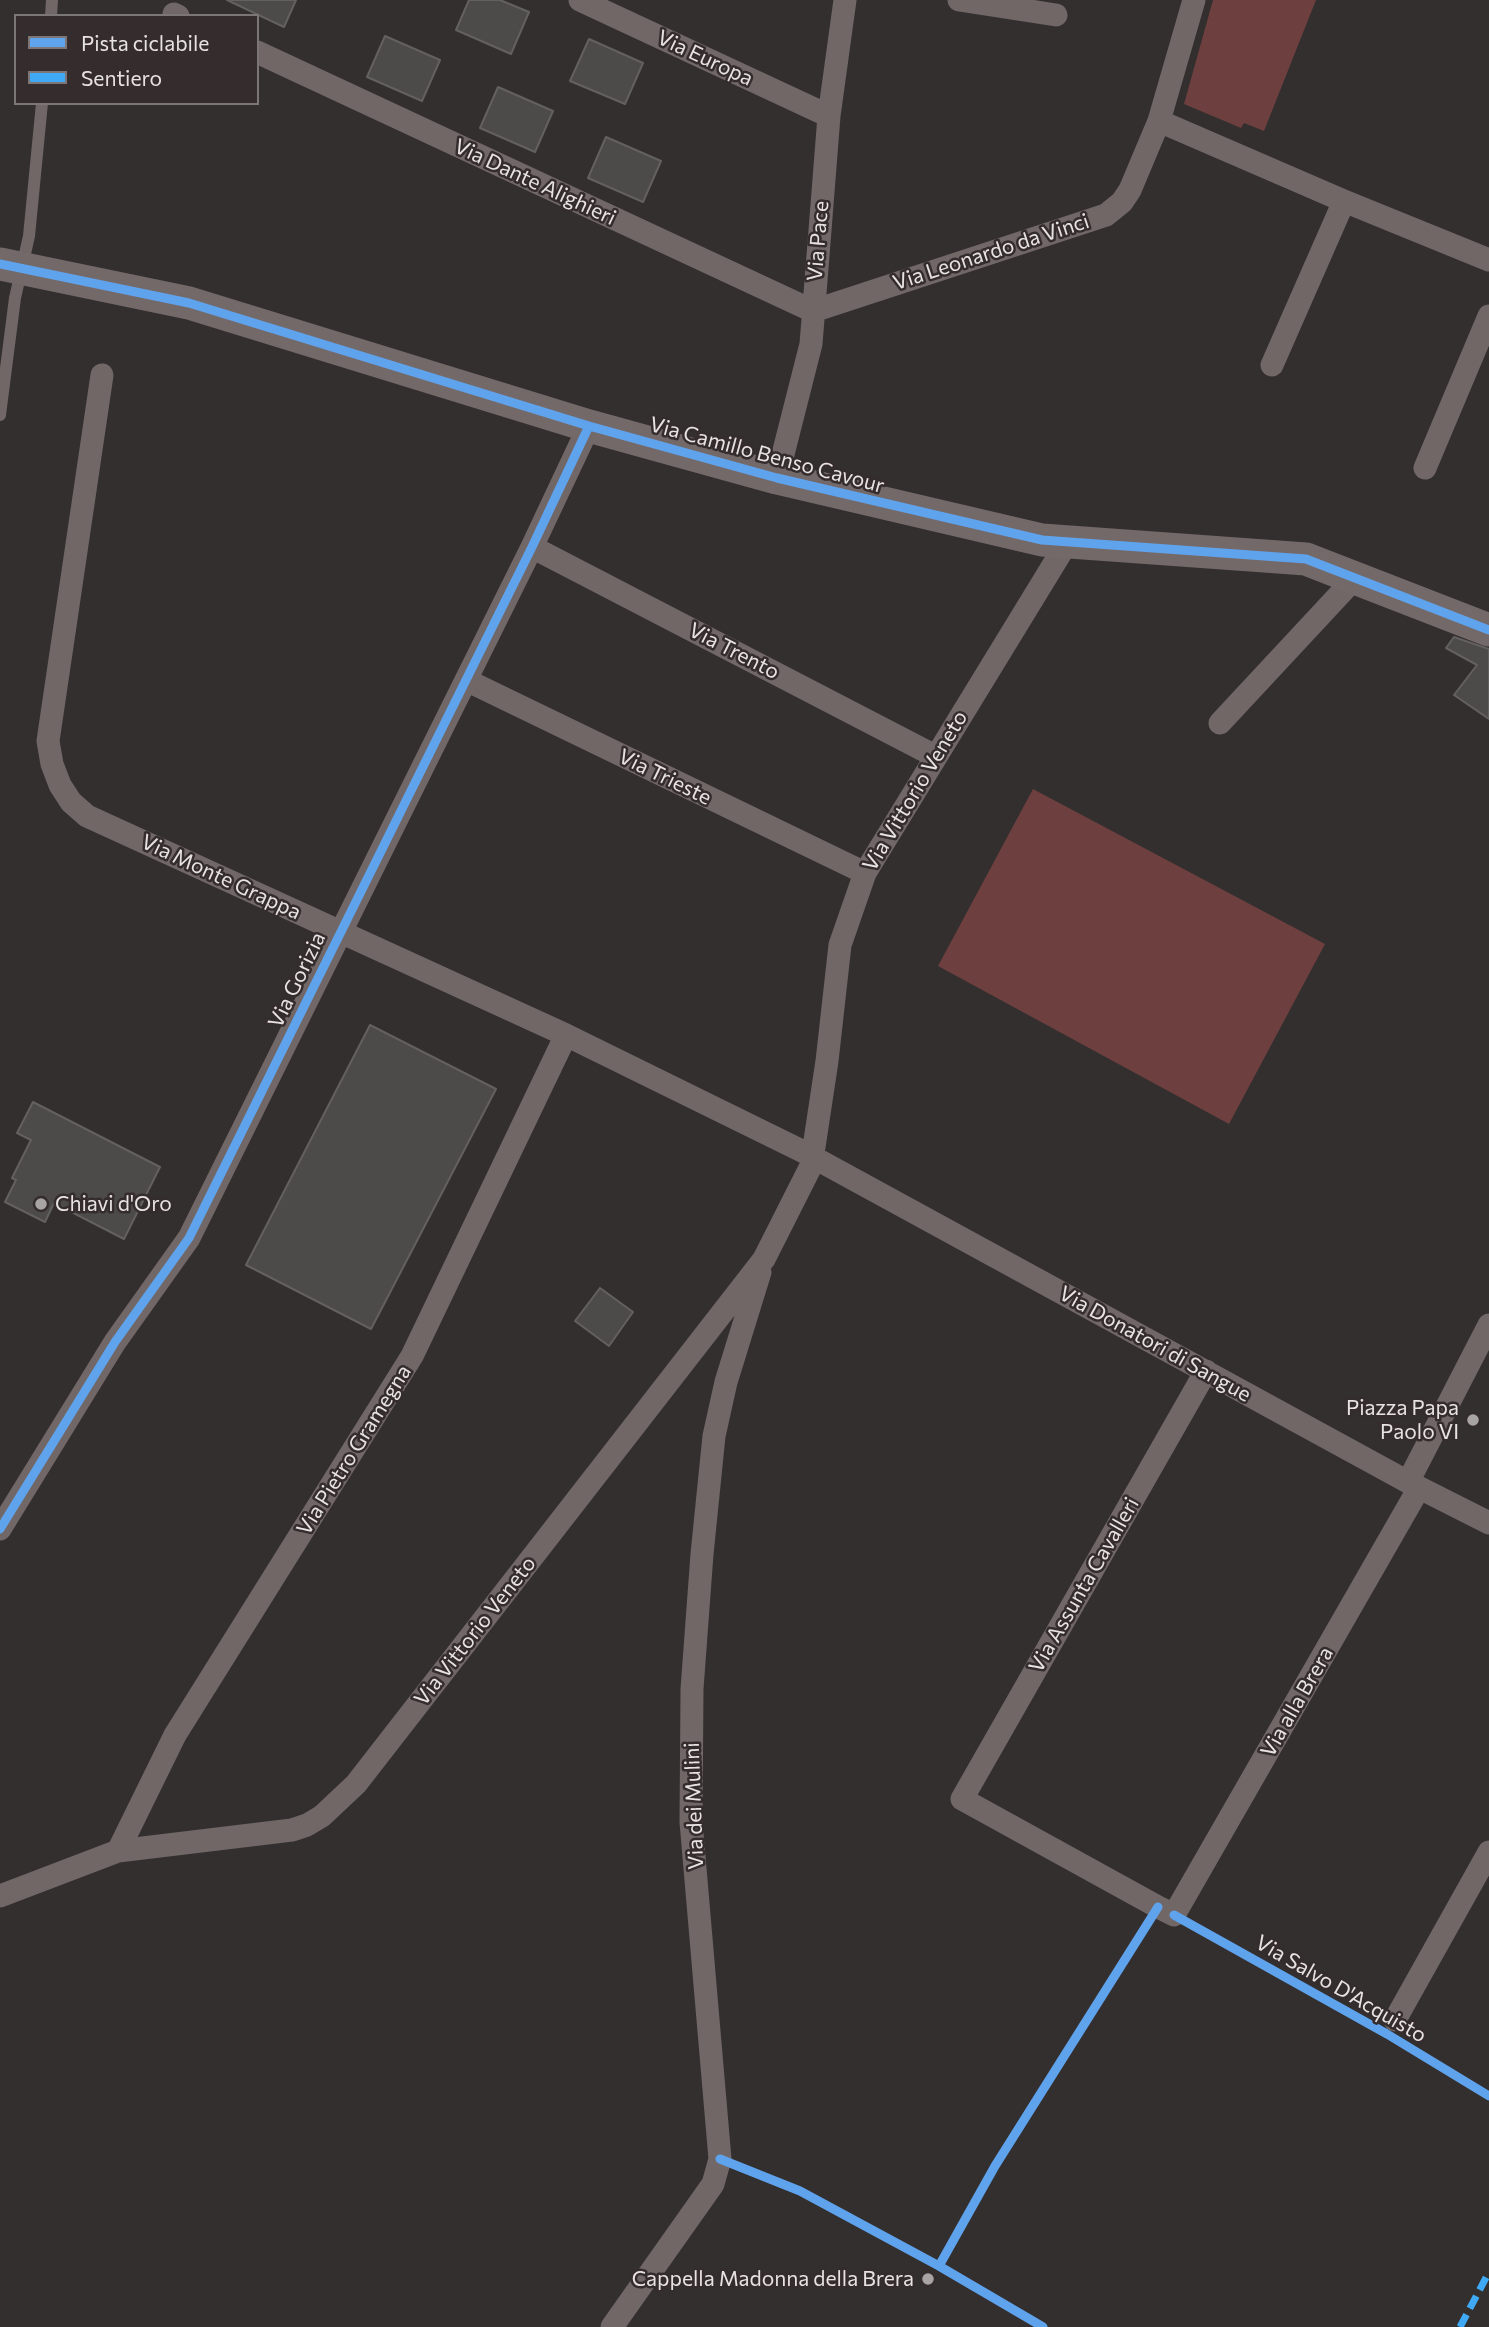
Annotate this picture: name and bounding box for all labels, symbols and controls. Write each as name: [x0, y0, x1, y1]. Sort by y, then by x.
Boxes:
legend: [14, 14, 259, 105]
street label: Via Europa: [653, 25, 757, 91]
text: Pista ciclabile: [81, 30, 209, 55]
text: Sentiero: [81, 65, 162, 90]
street label: Via Dante Alighieri: [450, 133, 620, 231]
street label: Via Pace: [802, 200, 834, 282]
street label: Via Leonardo da Vinci: [890, 208, 1092, 296]
street label: Via Camillo Benso Cavour: [647, 411, 887, 499]
street label: Via Trento: [684, 617, 784, 685]
street label: Via Vittorio Veneto: [857, 706, 973, 876]
street label: Via Trieste: [614, 744, 716, 810]
street label: Via Monte Grappa: [137, 829, 305, 925]
street label: Via Gorizia: [263, 928, 331, 1032]
place label: Chiavi d'Oro: [55, 1191, 172, 1217]
marker: Chiavi d'Oro: [33, 1196, 49, 1212]
street label: Via Donatori di Sangue: [1055, 1281, 1255, 1407]
street label: Via Pietro Gramegna: [291, 1360, 417, 1540]
place label: Piazza Papa Paolo VI: [1346, 1395, 1459, 1445]
marker: Piazza Papa Paolo VI: [1465, 1412, 1481, 1428]
street label: Via Assunta Cavalleri: [1024, 1493, 1144, 1677]
street label: Via Vittorio Veneto: [409, 1551, 541, 1711]
street label: Via alla Brera: [1255, 1642, 1339, 1762]
street label: Via dei Mulini: [679, 1742, 709, 1870]
street label: Via Salvo D'Acquisto: [1251, 1930, 1431, 2048]
place label: Cappella Madonna della Brera: [632, 2266, 914, 2292]
marker: Cappella Madonna della Brera: [920, 2271, 936, 2287]

